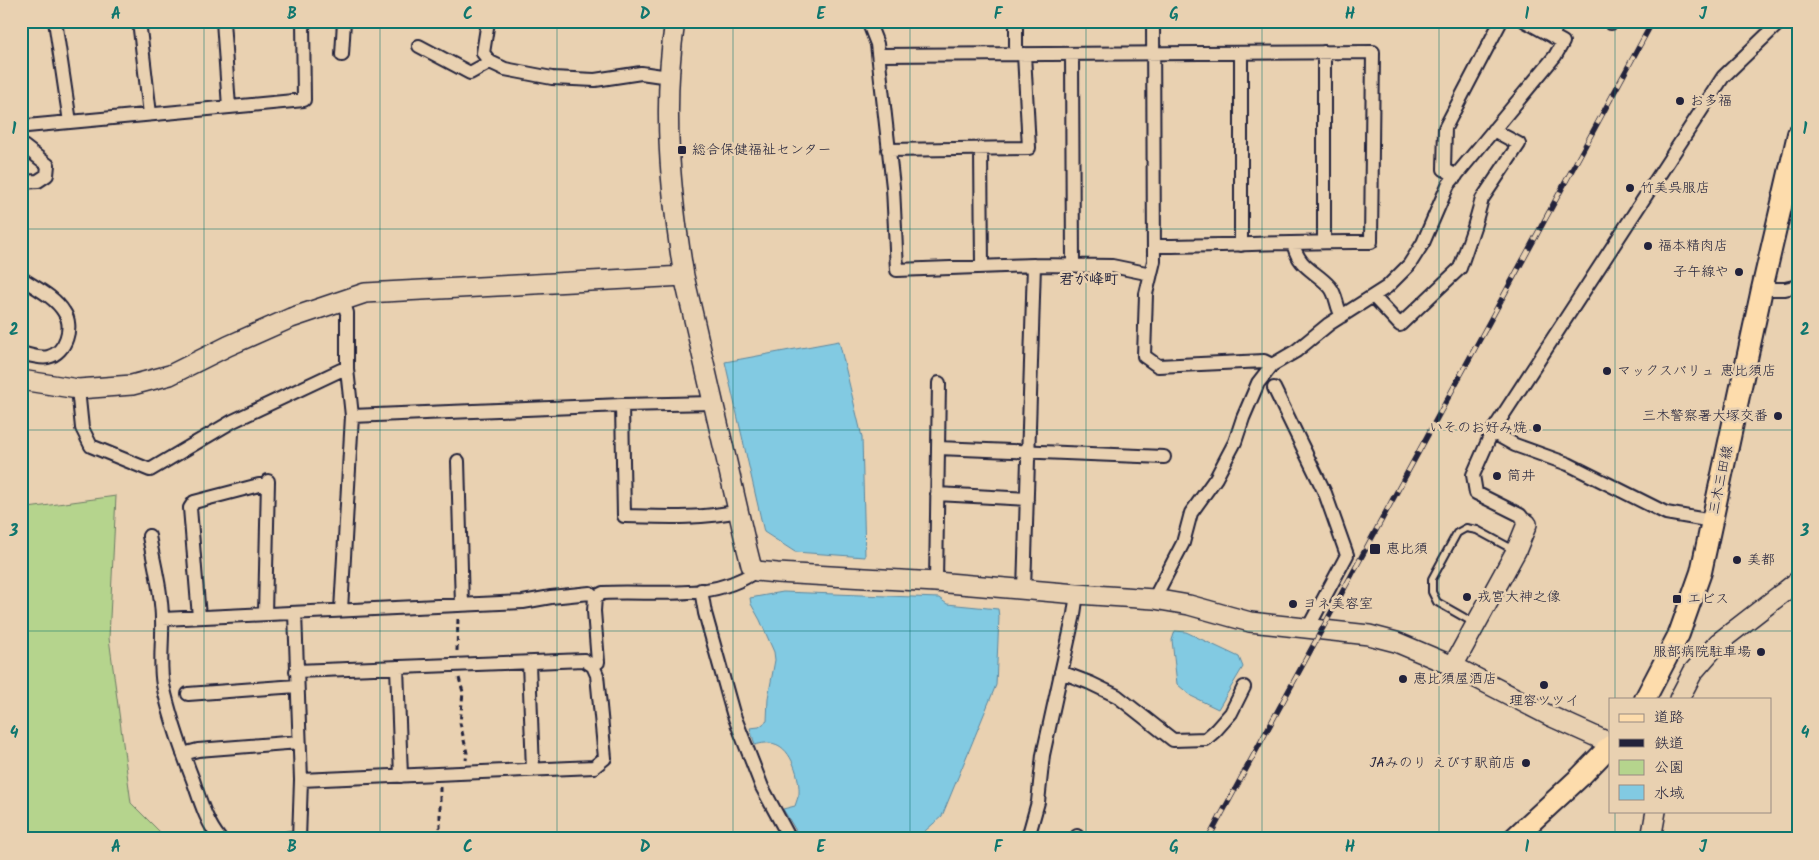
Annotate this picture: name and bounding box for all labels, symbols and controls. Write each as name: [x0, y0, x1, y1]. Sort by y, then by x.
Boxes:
text: A: [111, 2, 121, 27]
text: B: [287, 2, 297, 27]
text: C: [463, 2, 473, 27]
text: D: [640, 2, 651, 27]
text: E: [817, 2, 827, 27]
text: F: [994, 2, 1004, 27]
text: G: [1169, 2, 1179, 27]
text: H: [1345, 2, 1355, 27]
text: I: [1525, 2, 1530, 27]
text: J: [1699, 2, 1708, 27]
place label: お多福: [1690, 90, 1732, 112]
marker: お多福: [1674, 95, 1686, 107]
text: 1: [12, 117, 17, 142]
text: 1: [1803, 117, 1808, 142]
place label: 総合保健福祉センター: [692, 139, 831, 161]
marker: 総合保健福祉センター: [676, 144, 688, 156]
place label: 竹美呉服店: [1640, 177, 1710, 199]
marker: 竹美呉服店: [1624, 182, 1636, 194]
place label: 福本精肉店: [1658, 235, 1728, 257]
marker: 福本精肉店: [1642, 240, 1654, 252]
place label: 子午線や: [1673, 261, 1729, 283]
marker: 子午線や: [1733, 266, 1745, 278]
district label: 君が峰町: [1059, 268, 1119, 292]
text: 2: [9, 318, 19, 343]
text: 2: [1800, 318, 1810, 343]
place label: マックスバリュ 恵比須店: [1617, 360, 1776, 382]
marker: マックスバリュ 恵比須店: [1601, 365, 1613, 377]
place label: 三木警察署大塚交番: [1642, 405, 1768, 427]
marker: 三木警察署大塚交番: [1772, 410, 1784, 422]
place label: いそのお好み焼: [1429, 417, 1527, 439]
marker: いそのお好み焼: [1531, 422, 1543, 434]
street label: 三木三田線: [1703, 443, 1739, 517]
place label: 筒井: [1507, 465, 1535, 487]
marker: 筒井: [1491, 470, 1503, 482]
text: 3: [9, 519, 19, 544]
text: 3: [1800, 519, 1810, 544]
place label: 恵比須: [1386, 538, 1428, 560]
marker: 恵比須: [1368, 542, 1382, 556]
place label: 美都: [1747, 549, 1775, 571]
marker: 美都: [1731, 554, 1743, 566]
place label: 戎宮大神之像: [1477, 586, 1561, 608]
place label: エビス: [1687, 588, 1729, 610]
marker: 戎宮大神之像: [1461, 591, 1473, 603]
place label: ヨネ美容室: [1303, 593, 1373, 615]
marker: エビス: [1671, 593, 1683, 605]
marker: ヨネ美容室: [1287, 598, 1299, 610]
place label: 服部病院駐車場: [1653, 641, 1751, 663]
marker: 服部病院駐車場: [1755, 646, 1767, 658]
place label: 恵比須屋酒店: [1413, 668, 1497, 690]
marker: 恵比須屋酒店: [1397, 673, 1409, 685]
marker: 理容ツツイ: [1538, 679, 1550, 691]
place label: 理容ツツイ: [1509, 690, 1579, 712]
legend: [1609, 698, 1772, 812]
text: 道路: [1654, 706, 1684, 730]
text: 4: [10, 721, 19, 746]
text: 4: [1801, 721, 1810, 746]
text: 鉄道: [1654, 732, 1684, 756]
place label: JAみのり えびす駅前店: [1370, 752, 1516, 774]
text: 公園: [1654, 756, 1684, 780]
marker: JAみのり えびす駅前店: [1520, 757, 1532, 769]
text: 水域: [1654, 782, 1684, 806]
text: A: [111, 835, 121, 860]
text: B: [287, 835, 297, 860]
text: C: [463, 835, 473, 860]
text: D: [640, 835, 651, 860]
text: E: [817, 835, 827, 860]
text: F: [994, 835, 1004, 860]
text: G: [1169, 835, 1179, 860]
text: H: [1345, 835, 1355, 860]
text: I: [1525, 835, 1530, 860]
text: J: [1699, 835, 1708, 860]

